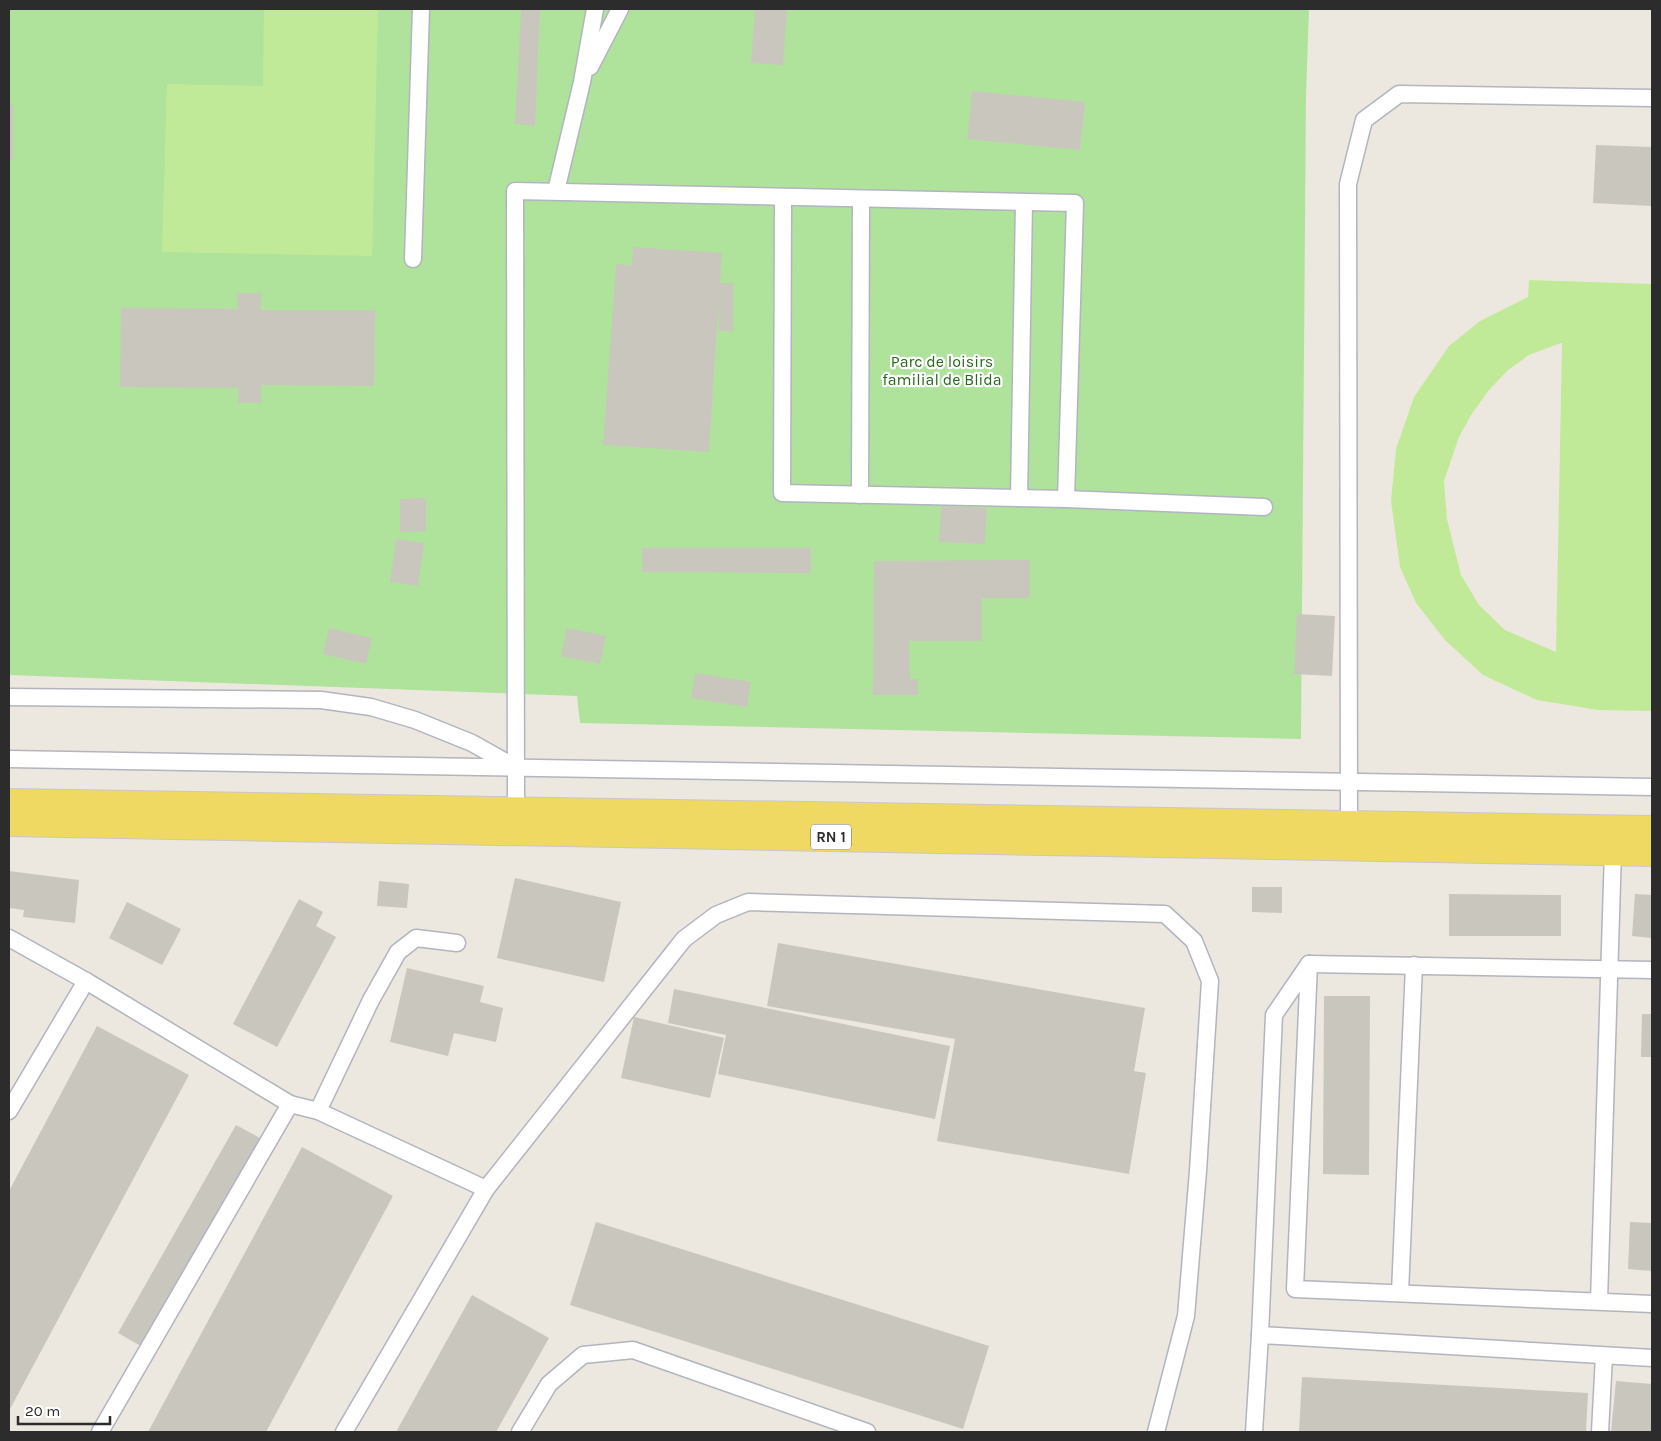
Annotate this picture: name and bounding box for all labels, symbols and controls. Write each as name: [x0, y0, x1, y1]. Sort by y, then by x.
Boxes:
park label: Parc de loisirs familial de Blida: [882, 352, 1002, 389]
road number: RN 1: [811, 824, 851, 850]
scale bar: [18, 1394, 110, 1426]
text: 20 m: [25, 1402, 60, 1420]

